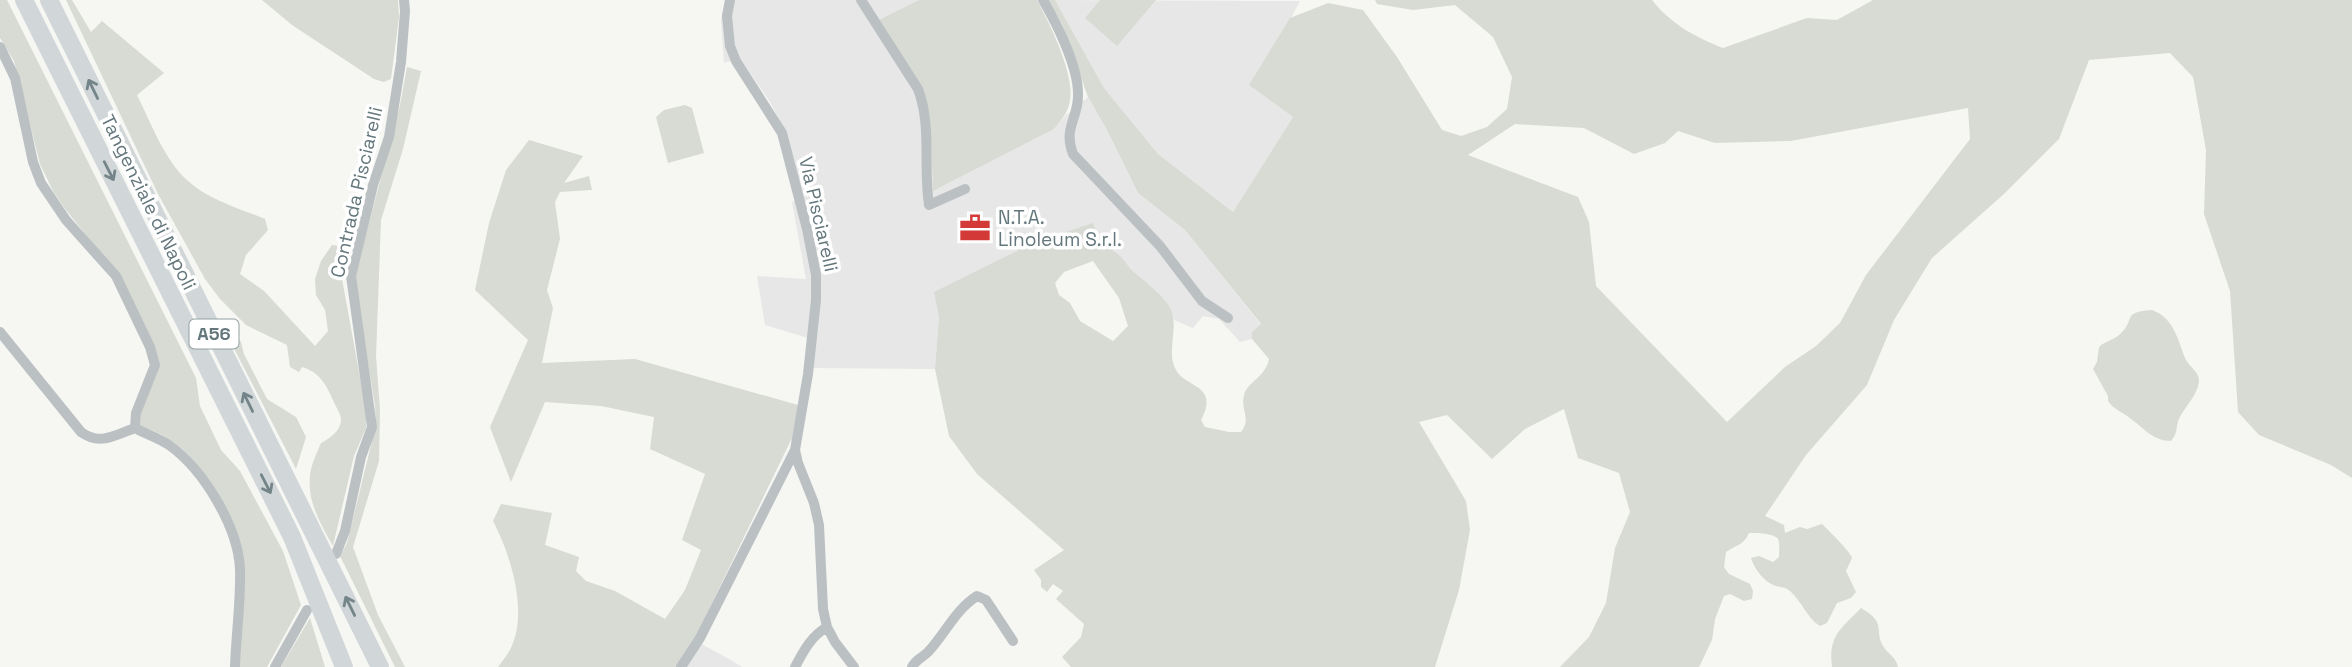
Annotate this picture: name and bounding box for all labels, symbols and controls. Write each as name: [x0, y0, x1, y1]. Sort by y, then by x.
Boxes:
one-way arrow: [86, 78, 99, 99]
street label: Contrada Pisciarelli: [325, 104, 388, 280]
street label: Tangenziale di Napoli: [95, 110, 202, 294]
street label: Via Pisciarelli: [793, 154, 844, 274]
one-way arrow: [103, 160, 117, 181]
place label: N.T.A. Linoleum S.r.l.: [998, 205, 1122, 252]
office icon: N.T.A. Linoleum S.r.l.: [958, 211, 992, 245]
road number: A56: [190, 320, 238, 348]
one-way arrow: [241, 392, 255, 413]
one-way arrow: [259, 473, 273, 494]
one-way arrow: [343, 596, 356, 617]

